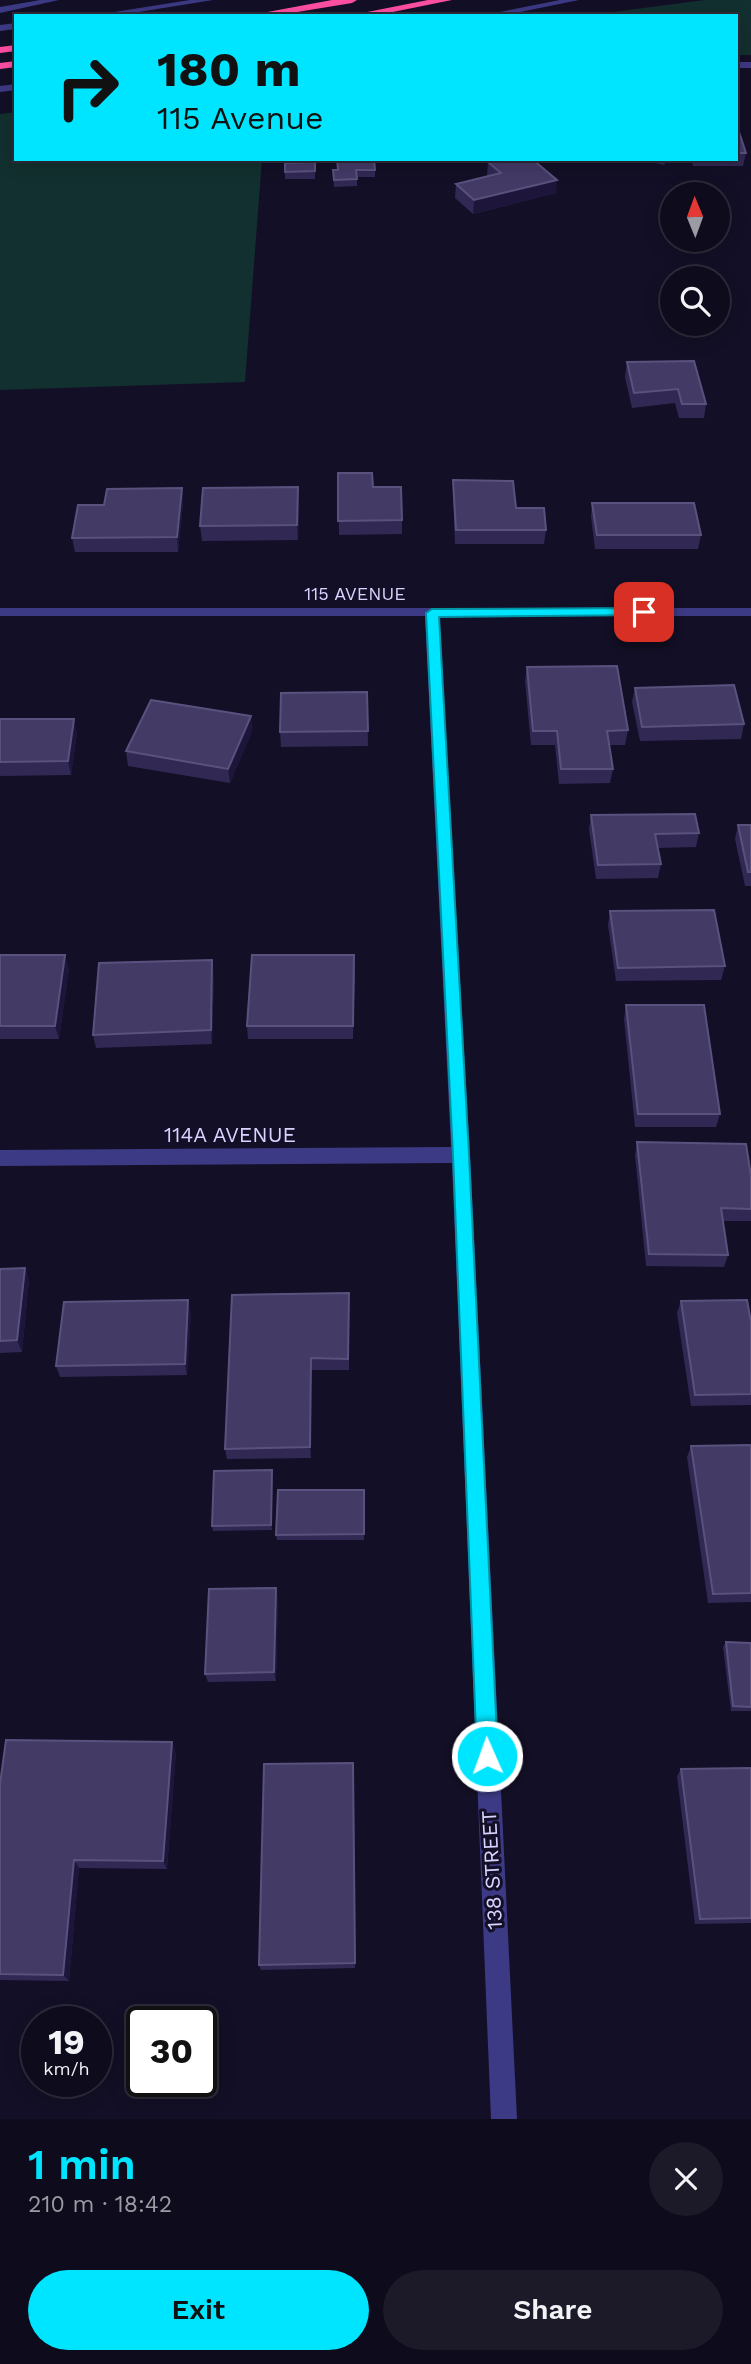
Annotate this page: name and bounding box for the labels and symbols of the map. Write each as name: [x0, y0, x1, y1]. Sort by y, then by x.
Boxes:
north arrow: [660, 182, 730, 252]
pin: [614, 582, 674, 642]
street label: 115 AVENUE: [304, 583, 406, 604]
street label: 114A AVENUE: [164, 1122, 296, 1147]
position arrow: [450, 1719, 524, 1793]
street label: 138 STREET: [476, 1809, 507, 1930]
speed limit sign: 30: [126, 2006, 217, 2097]

